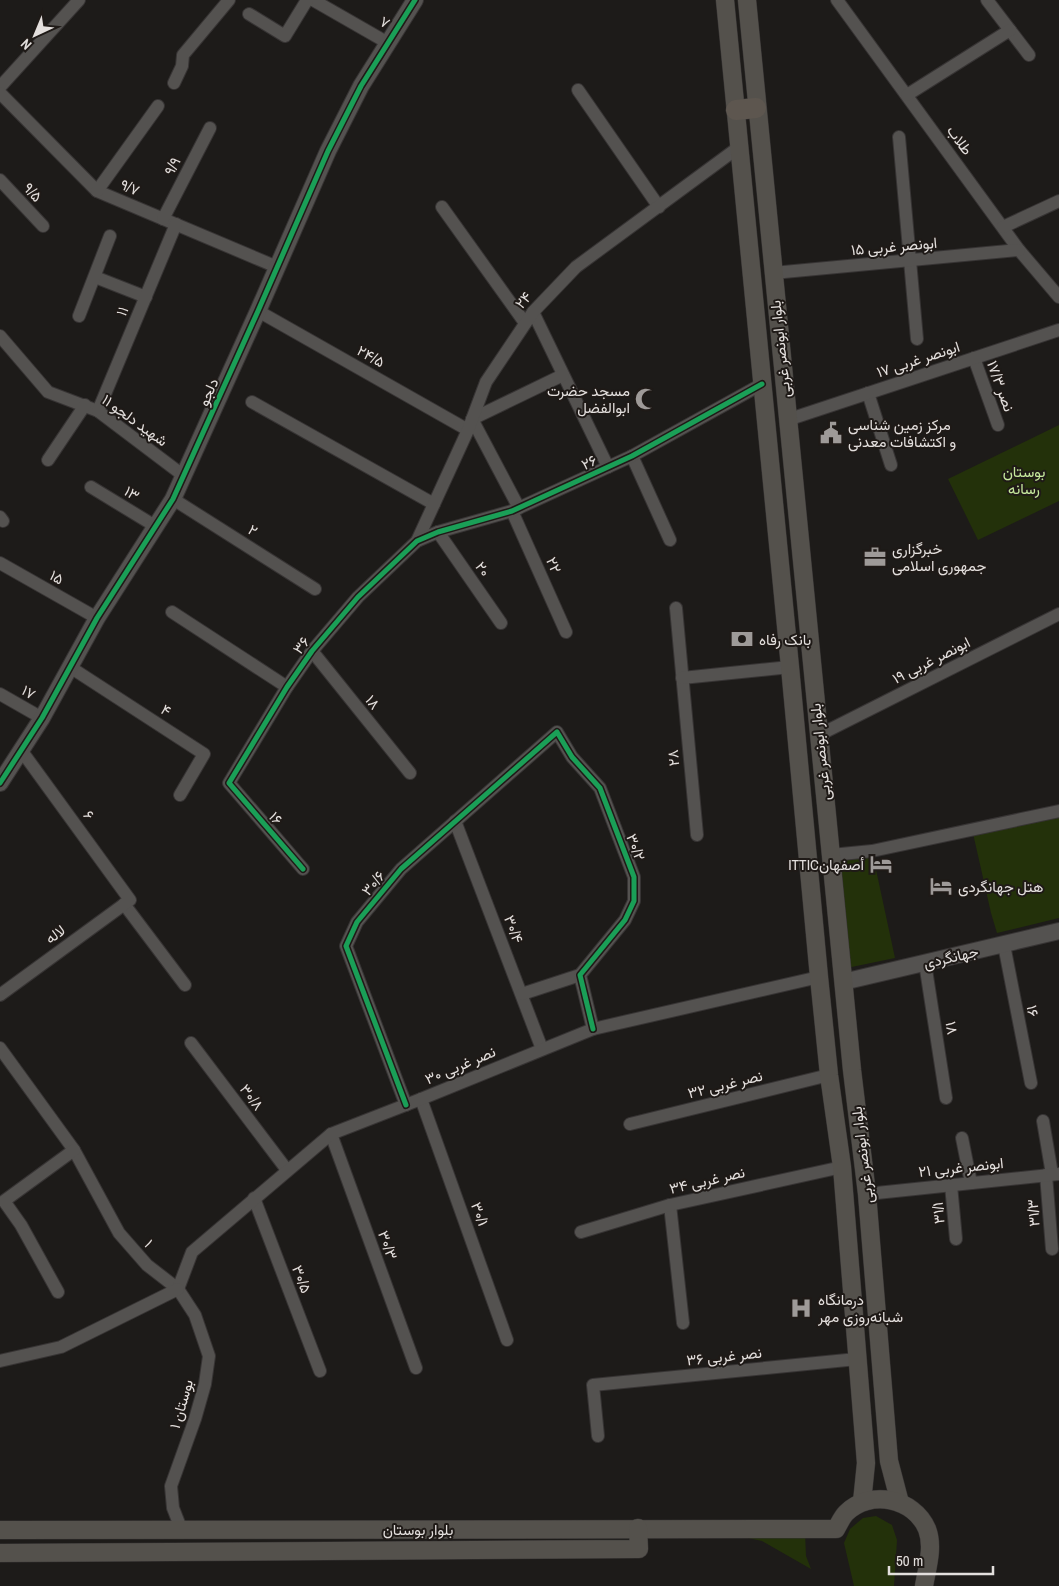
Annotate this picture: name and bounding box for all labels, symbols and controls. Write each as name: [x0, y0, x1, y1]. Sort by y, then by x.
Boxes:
north arrow: [10, 10, 60, 60]
street label: ۷: [376, 11, 394, 33]
text: N: [17, 35, 35, 54]
street label: طلاب: [942, 121, 978, 159]
street label: ۹/۹: [159, 153, 185, 179]
street label: ۹/۷: [117, 174, 143, 201]
street label: ۹/۵: [19, 178, 47, 206]
street label: ابونصر غربی ۱۵: [850, 232, 938, 260]
street label: ۲۴: [510, 287, 537, 313]
street label: بلوار ابونصر غربی: [764, 299, 796, 399]
street label: ۱۱: [111, 303, 133, 319]
street label: ابونصر غربی ۱۷: [874, 336, 962, 382]
street label: ۲۴/۵: [353, 340, 389, 372]
street label: نصر ۱۷/۳: [982, 358, 1020, 414]
street label: دلجو: [193, 375, 223, 409]
place label: مسجد حضرت ابوالفضل: [547, 380, 630, 418]
mosque icon: مسجد حضرت ابوالفضل: [633, 386, 659, 412]
street label: شهید دلجو ۱۱: [98, 389, 172, 451]
place label: مرکز زمین شناسی و اکتشافات معدنی: [848, 414, 956, 452]
public building icon: مرکز زمین شناسی و اکتشافات معدنی: [818, 420, 844, 446]
street label: ۲۶: [578, 449, 600, 475]
park label: بوستان رسانه: [1003, 461, 1045, 499]
street label: ۱۳: [120, 480, 144, 506]
street label: ۲: [244, 519, 262, 541]
place label: خبرگزاری جمهوری اسلامی: [892, 538, 986, 576]
office icon: خبرگزاری جمهوری اسلامی: [862, 544, 888, 570]
street label: ۲۲: [541, 554, 567, 577]
street label: ۲۰: [470, 557, 496, 581]
street label: ۱۵: [46, 565, 68, 589]
bank icon: بانک رفاه: [729, 626, 755, 652]
place label: بانک رفاه: [759, 629, 811, 650]
street label: ابونصر غربی ۱۹: [888, 631, 974, 689]
street label: ۳۶: [287, 632, 315, 658]
street label: ۱۷: [18, 680, 40, 704]
street label: ۱۸: [361, 690, 385, 714]
street label: ۴: [157, 699, 176, 721]
street label: بلوار ابونصر غربی: [804, 702, 836, 802]
street label: ۲۸: [662, 749, 684, 767]
street label: ۶: [78, 806, 100, 824]
street label: ۱۶: [264, 807, 288, 829]
street label: ۳۰/۲: [621, 830, 651, 864]
hotel icon: ITTICأصفهان: [868, 851, 894, 877]
place label: ITTICأصفهان: [788, 854, 865, 875]
street label: ۳۰/۶: [356, 866, 390, 900]
hotel icon: هتل جهانگردی: [928, 873, 954, 899]
place label: هتل جهانگردی: [958, 876, 1043, 897]
street label: ۳۰/۴: [499, 912, 529, 946]
street label: لاله: [40, 919, 70, 949]
street label: جهانگردی: [921, 940, 981, 974]
street label: ۱۶: [1022, 1003, 1044, 1019]
street label: ۱۸: [941, 1020, 963, 1036]
street label: نصر غربی ۳۰: [421, 1041, 499, 1089]
street label: نصر غربی ۳۲: [685, 1065, 765, 1103]
street label: ۳۰/۸: [235, 1079, 269, 1115]
street label: بلوار ابونصر غربی: [846, 1105, 878, 1205]
street label: ابونصر غربی ۲۱: [917, 1152, 1005, 1182]
street label: نصر غربی ۳۴: [667, 1161, 747, 1199]
street label: ۳۱/۳: [1022, 1198, 1044, 1227]
street label: ۳۰/۱: [466, 1199, 494, 1229]
street label: ۳۱/۱: [927, 1201, 949, 1225]
street label: ۳۰/۳: [373, 1228, 403, 1263]
street label: ۱: [140, 1234, 158, 1252]
street label: ۳۰/۵: [287, 1262, 317, 1296]
place label: درمانگاه شبانه‌روزی مهر: [817, 1289, 903, 1327]
hospital icon: درمانگاه شبانه‌روزی مهر: [788, 1295, 814, 1321]
street label: نصر غربی ۳۶: [685, 1342, 763, 1370]
street label: بوستان ۱: [164, 1377, 198, 1431]
street label: بلوار بوستان: [383, 1519, 453, 1540]
scale bar: [889, 1544, 993, 1576]
text: 50 m: [896, 1550, 923, 1571]

